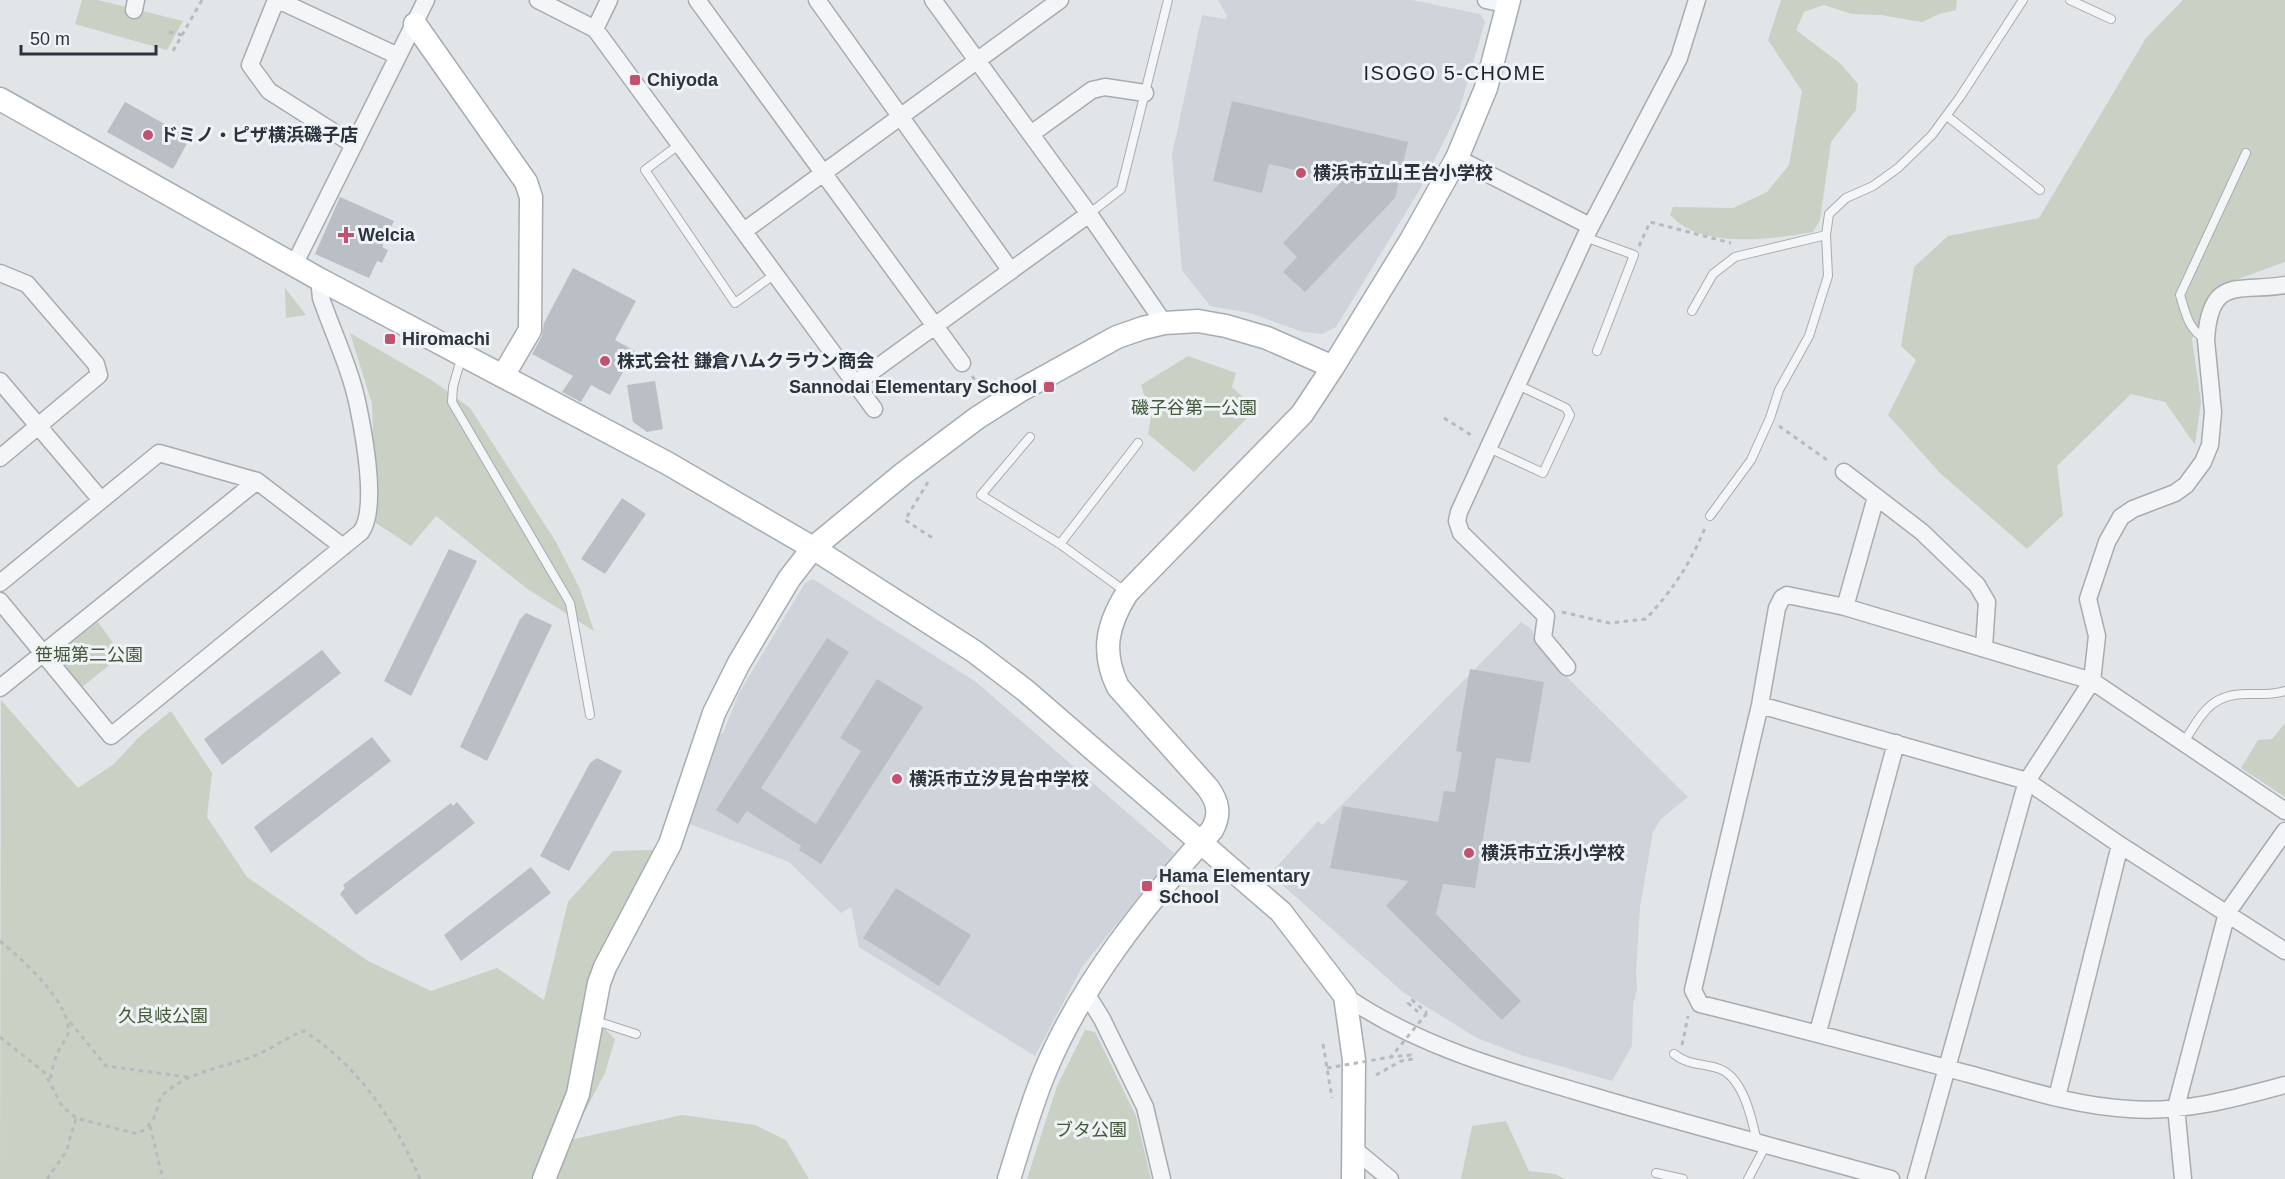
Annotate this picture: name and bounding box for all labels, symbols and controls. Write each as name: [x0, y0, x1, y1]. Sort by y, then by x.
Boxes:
scale bar: [21, 18, 156, 56]
text: 50 m: [30, 29, 70, 49]
district label: ISOGO 5-CHOME: [1364, 62, 1546, 84]
place label: Chiyoda: [647, 70, 719, 90]
marker: Chiyoda: [628, 73, 642, 87]
place label: ドミノ・ピザ横浜磯子店: [160, 125, 358, 145]
marker: ドミノ・ピザ横浜磯子店: [141, 128, 155, 142]
place label: 横浜市立山王台小学校: [1313, 163, 1493, 183]
marker: 横浜市立山王台小学校: [1294, 166, 1308, 180]
place label: Welcia: [358, 225, 416, 245]
marker: Welcia: [339, 228, 353, 242]
place label: Hiromachi: [402, 329, 490, 349]
marker: Hiromachi: [383, 332, 397, 346]
place label: 株式会社 鎌倉ハムクラウン商会: [617, 351, 874, 371]
marker: 株式会社 鎌倉ハムクラウン商会: [598, 354, 612, 368]
place label: Sannodai Elementary School: [789, 377, 1037, 397]
marker: Sannodai Elementary School: [1042, 380, 1056, 394]
park label: 磯子谷第一公園: [1131, 398, 1257, 418]
park label: 笹堀第二公園: [35, 645, 143, 665]
place label: 横浜市立汐見台中学校: [909, 769, 1089, 789]
marker: 横浜市立汐見台中学校: [890, 772, 904, 786]
place label: 横浜市立浜小学校: [1481, 843, 1625, 863]
marker: 横浜市立浜小学校: [1462, 846, 1476, 860]
place label: Hama Elementary School: [1159, 866, 1310, 907]
marker: Hama Elementary School: [1140, 879, 1154, 893]
park label: 久良岐公園: [118, 1006, 208, 1026]
park label: ブタ公園: [1055, 1120, 1127, 1140]

